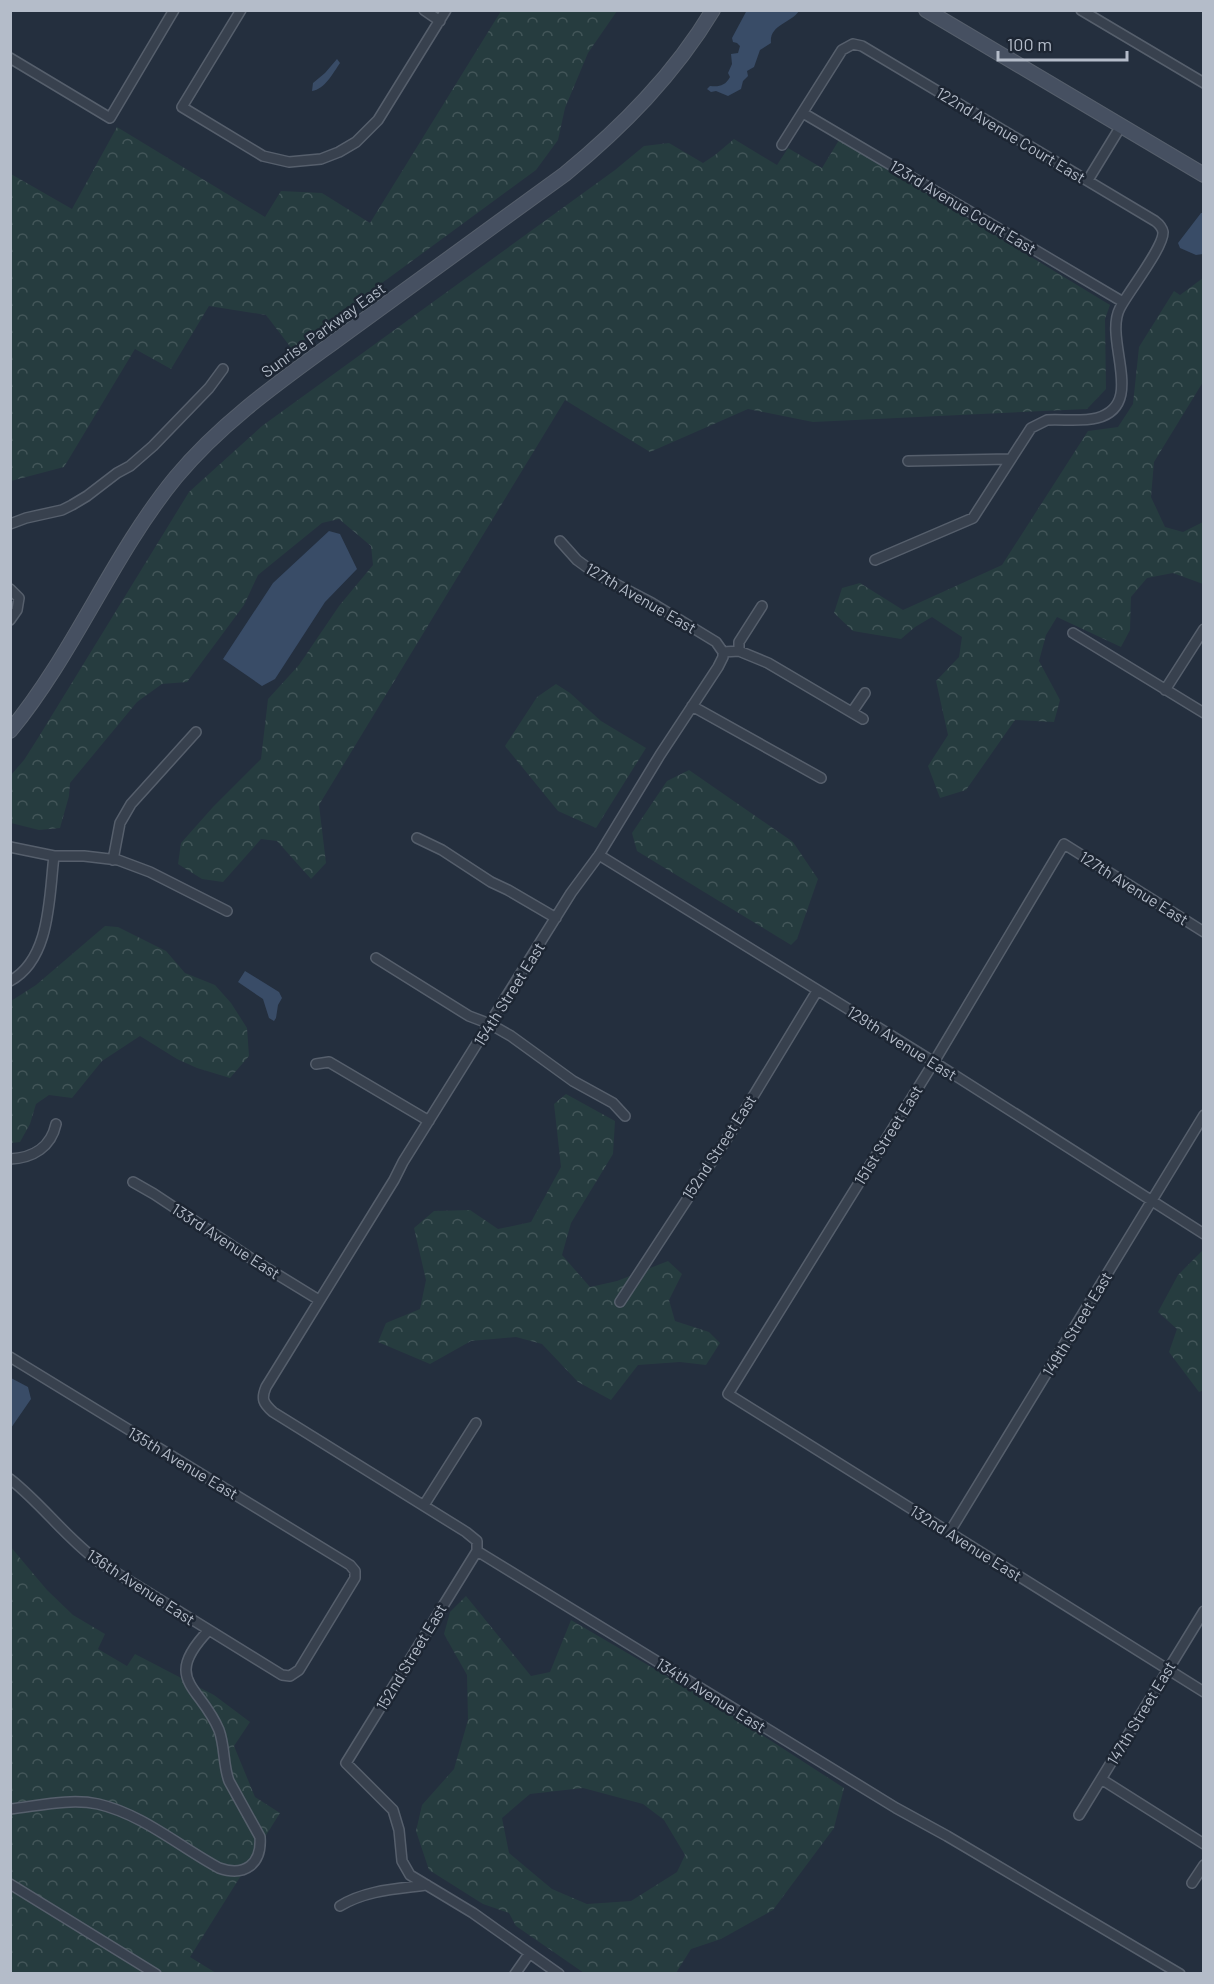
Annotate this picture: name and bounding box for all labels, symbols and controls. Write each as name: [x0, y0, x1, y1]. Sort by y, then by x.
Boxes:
scale bar: [998, 24, 1127, 62]
text: 100 m: [1007, 33, 1052, 55]
street label: 122nd Avenue Court East: [933, 82, 1089, 187]
street label: 123rd Avenue Court East: [887, 155, 1040, 258]
street label: Sunrise Parkway East: [257, 278, 388, 381]
street label: 127th Avenue East: [582, 558, 700, 637]
street label: 127th Avenue East: [1076, 846, 1192, 929]
street label: 154th Street East: [469, 938, 548, 1049]
street label: 129th Avenue East: [844, 1001, 961, 1084]
street label: 151st Street East: [849, 1081, 926, 1188]
street label: 152nd Street East: [678, 1091, 760, 1203]
street label: 133rd Avenue East: [169, 1199, 284, 1283]
street label: 149th Street East: [1038, 1268, 1115, 1379]
street label: 135th Avenue East: [125, 1422, 242, 1503]
street label: 132nd Avenue East: [907, 1501, 1026, 1585]
street label: 136th Avenue East: [84, 1545, 199, 1629]
street label: 152nd Street East: [371, 1600, 450, 1714]
street label: 134th Avenue East: [653, 1653, 770, 1736]
street label: 147th Street East: [1102, 1658, 1179, 1768]

